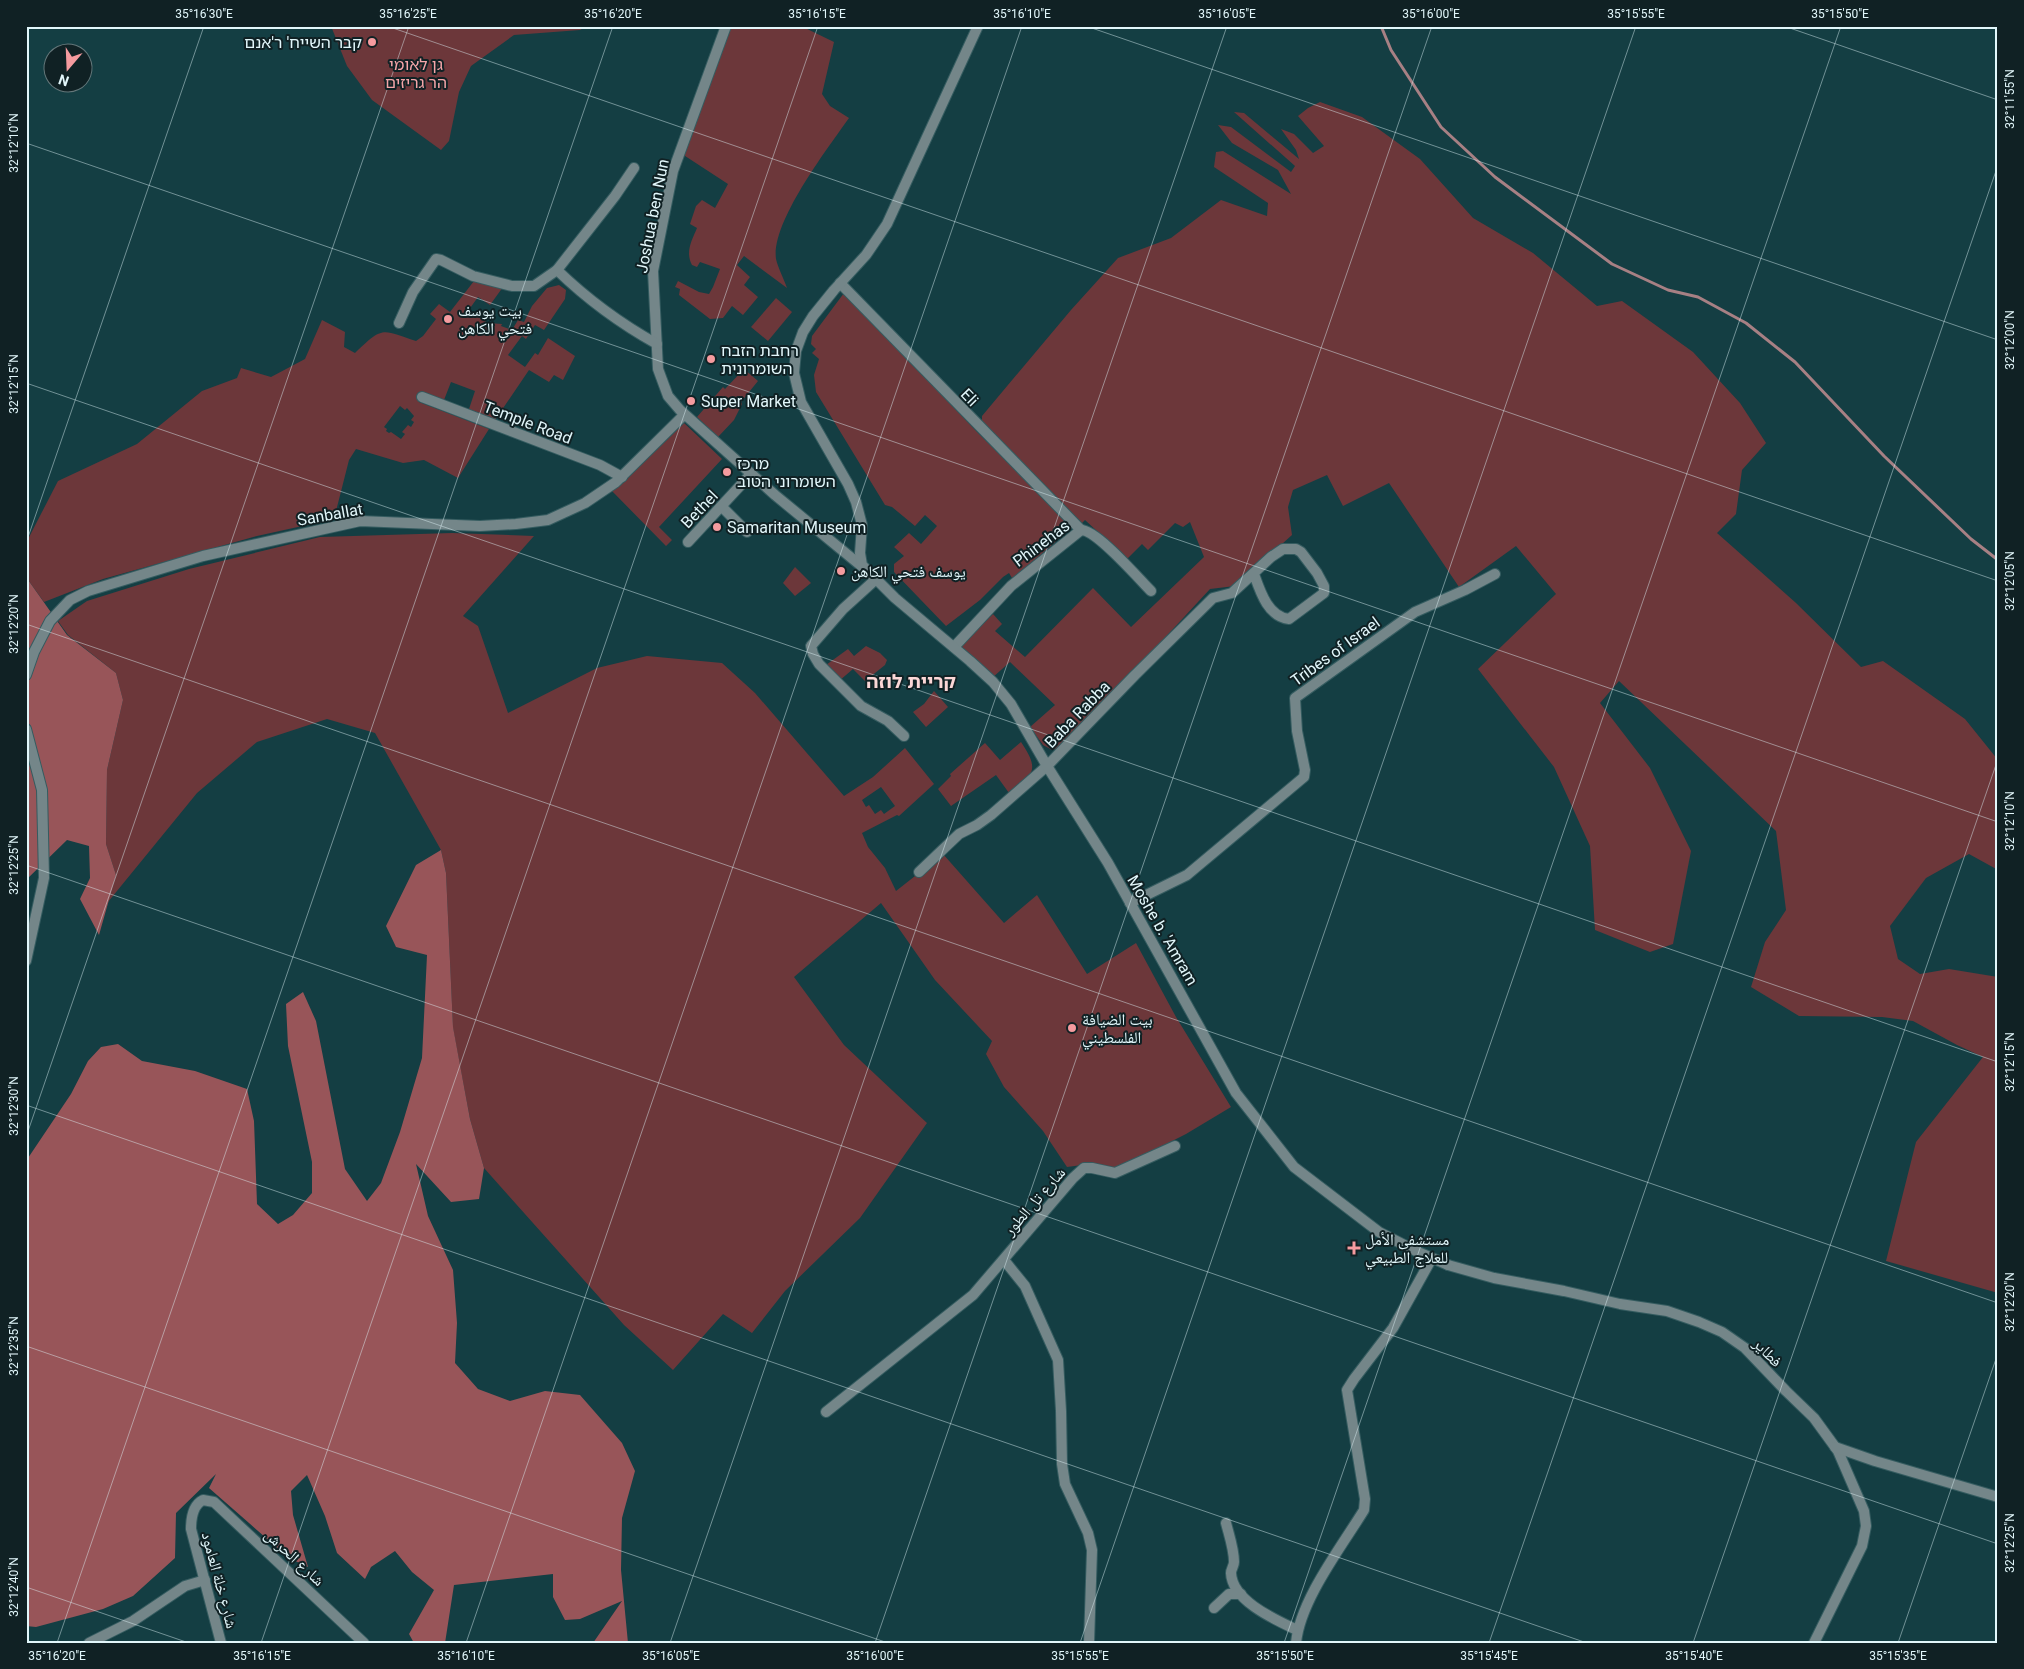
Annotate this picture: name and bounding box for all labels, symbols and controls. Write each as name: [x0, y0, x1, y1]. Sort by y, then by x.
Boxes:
text: 35°16'30"E: [175, 7, 233, 21]
text: 35°16'25"E: [379, 7, 437, 21]
text: 35°16'20"E: [584, 7, 642, 21]
text: 35°16'15"E: [788, 7, 846, 21]
text: 35°16'10"E: [993, 7, 1051, 21]
text: 35°16'05"E: [1198, 7, 1256, 21]
text: 35°16'00"E: [1402, 7, 1460, 21]
text: 35°15'55"E: [1607, 7, 1665, 21]
text: 35°15'50"E: [1811, 7, 1869, 21]
place label: קבר השייח' ר'אנם: [244, 33, 362, 52]
marker: קבר השייח' ר'אנם: [366, 36, 378, 48]
north arrow: [42, 42, 92, 92]
park label: גן לאומי הר גריזים: [385, 55, 447, 92]
text: 32°11'55"N: [2003, 69, 2017, 129]
text: N: [56, 71, 71, 89]
text: 32°12'10"N: [7, 113, 21, 173]
street label: Joshua ben Nun: [632, 157, 673, 275]
place label: بيت يوسف فتحي الكاهن: [458, 301, 532, 341]
text: 32°12'00"N: [2003, 310, 2017, 370]
marker: بيت يوسف فتحي الكاهن: [442, 313, 454, 325]
place label: רחבת הזבח השומרונית: [721, 341, 799, 378]
marker: רחבת הזבח השומרונית: [705, 353, 717, 365]
text: 32°12'15"N: [7, 354, 21, 414]
street label: Eli: [957, 385, 982, 410]
place label: Super Market: [701, 392, 796, 411]
marker: Super Market: [685, 395, 697, 407]
street label: Temple Road: [481, 397, 575, 448]
place label: מרכז השומרוני הטוב: [737, 454, 836, 491]
marker: מרכז השומרוני הטוב: [721, 466, 733, 478]
street label: Bethel: [677, 487, 722, 532]
street label: Sanballat: [296, 499, 364, 530]
street label: Phinehas: [1009, 516, 1073, 571]
place label: Samaritan Museum: [727, 518, 866, 537]
marker: Samaritan Museum: [711, 521, 723, 533]
text: 32°12'05"N: [2003, 551, 2017, 611]
place label: يوسف فتحي الكاهن: [851, 562, 966, 584]
marker: يوسف فتحي الكاهن: [835, 565, 847, 577]
text: 32°12'20"N: [7, 594, 21, 654]
street label: Tribes of Israel: [1287, 613, 1384, 690]
district label: קריית לוזה: [866, 670, 956, 693]
street label: Baba Rabba: [1041, 677, 1114, 752]
text: 32°12'10"N: [2003, 791, 2017, 851]
text: 32°12'25"N: [7, 835, 21, 895]
street label: Moshe b. 'Amram: [1123, 872, 1202, 989]
place label: بيت الضيافة الفلسطيني: [1082, 1010, 1153, 1050]
marker: بيت الضيافة الفلسطيني: [1066, 1022, 1078, 1034]
text: 32°12'15"N: [2003, 1032, 2017, 1092]
text: 32°12'30"N: [7, 1076, 21, 1136]
street label: شارع تل الطور: [999, 1163, 1070, 1241]
place label: مستشفى الأمل للعلاج الطبيعي: [1365, 1230, 1449, 1270]
marker: مستشفى الأمل للعلاج الطبيعي: [1347, 1241, 1361, 1255]
text: 32°12'20"N: [2003, 1272, 2017, 1332]
text: 32°12'35"N: [7, 1316, 21, 1376]
street label: فطاير: [1749, 1333, 1786, 1371]
text: 32°12'25"N: [2003, 1513, 2017, 1573]
street label: شارع الحرش: [260, 1525, 329, 1591]
street label: شارع خلة العامود: [197, 1530, 242, 1631]
text: 32°12'40"N: [7, 1557, 21, 1617]
text: 35°16'20"E: [28, 1649, 86, 1663]
text: 35°16'15"E: [233, 1649, 291, 1663]
text: 35°16'10"E: [437, 1649, 495, 1663]
text: 35°16'05"E: [642, 1649, 700, 1663]
text: 35°16'00"E: [846, 1649, 904, 1663]
text: 35°15'55"E: [1051, 1649, 1109, 1663]
text: 35°15'50"E: [1256, 1649, 1314, 1663]
text: 35°15'45"E: [1460, 1649, 1518, 1663]
text: 35°15'40"E: [1665, 1649, 1723, 1663]
text: 35°15'35"E: [1869, 1649, 1927, 1663]

